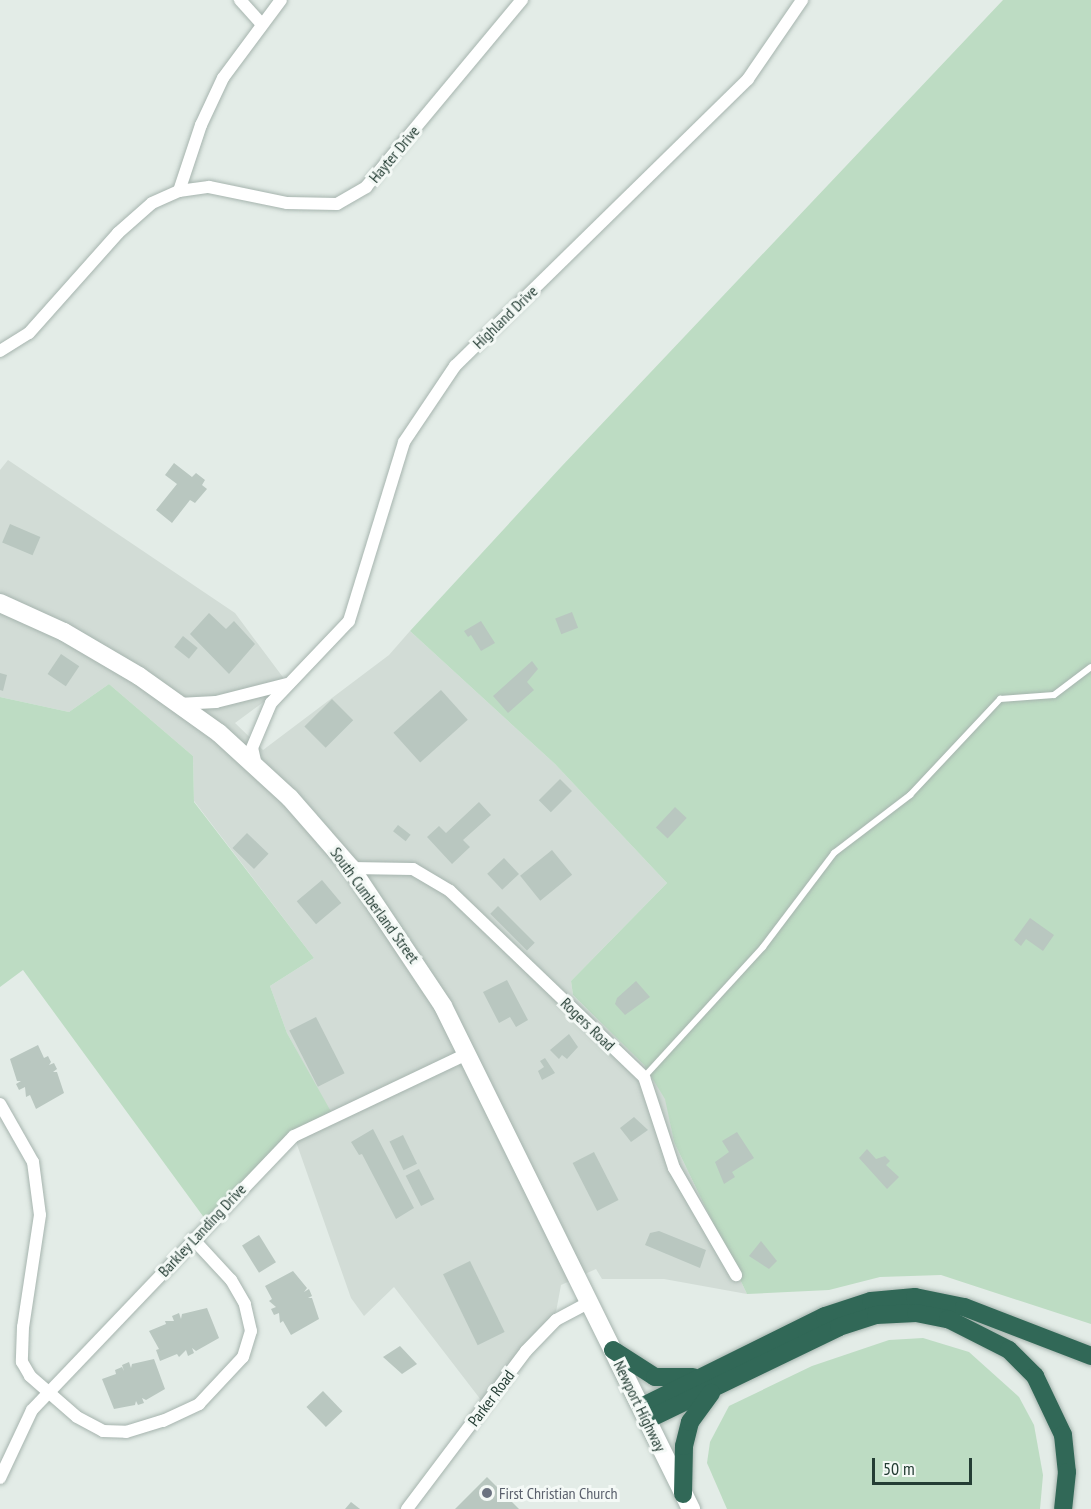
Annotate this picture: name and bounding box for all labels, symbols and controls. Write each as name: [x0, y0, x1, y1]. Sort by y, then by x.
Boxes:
street label: Hayter Drive: [365, 122, 423, 186]
street label: Highland Drive: [469, 281, 541, 353]
street label: South Cumberland Street: [327, 843, 423, 967]
street label: Rogers Road: [557, 993, 619, 1055]
street label: Barkley Landing Drive: [154, 1179, 250, 1281]
street label: Newport Highway: [610, 1357, 670, 1455]
street label: Parker Road: [464, 1366, 518, 1430]
scale bar: [875, 1446, 976, 1484]
text: 50 m: [883, 1457, 915, 1480]
place label: First Christian Church: [499, 1483, 617, 1503]
marker: First Christian Church: [480, 1486, 494, 1500]

